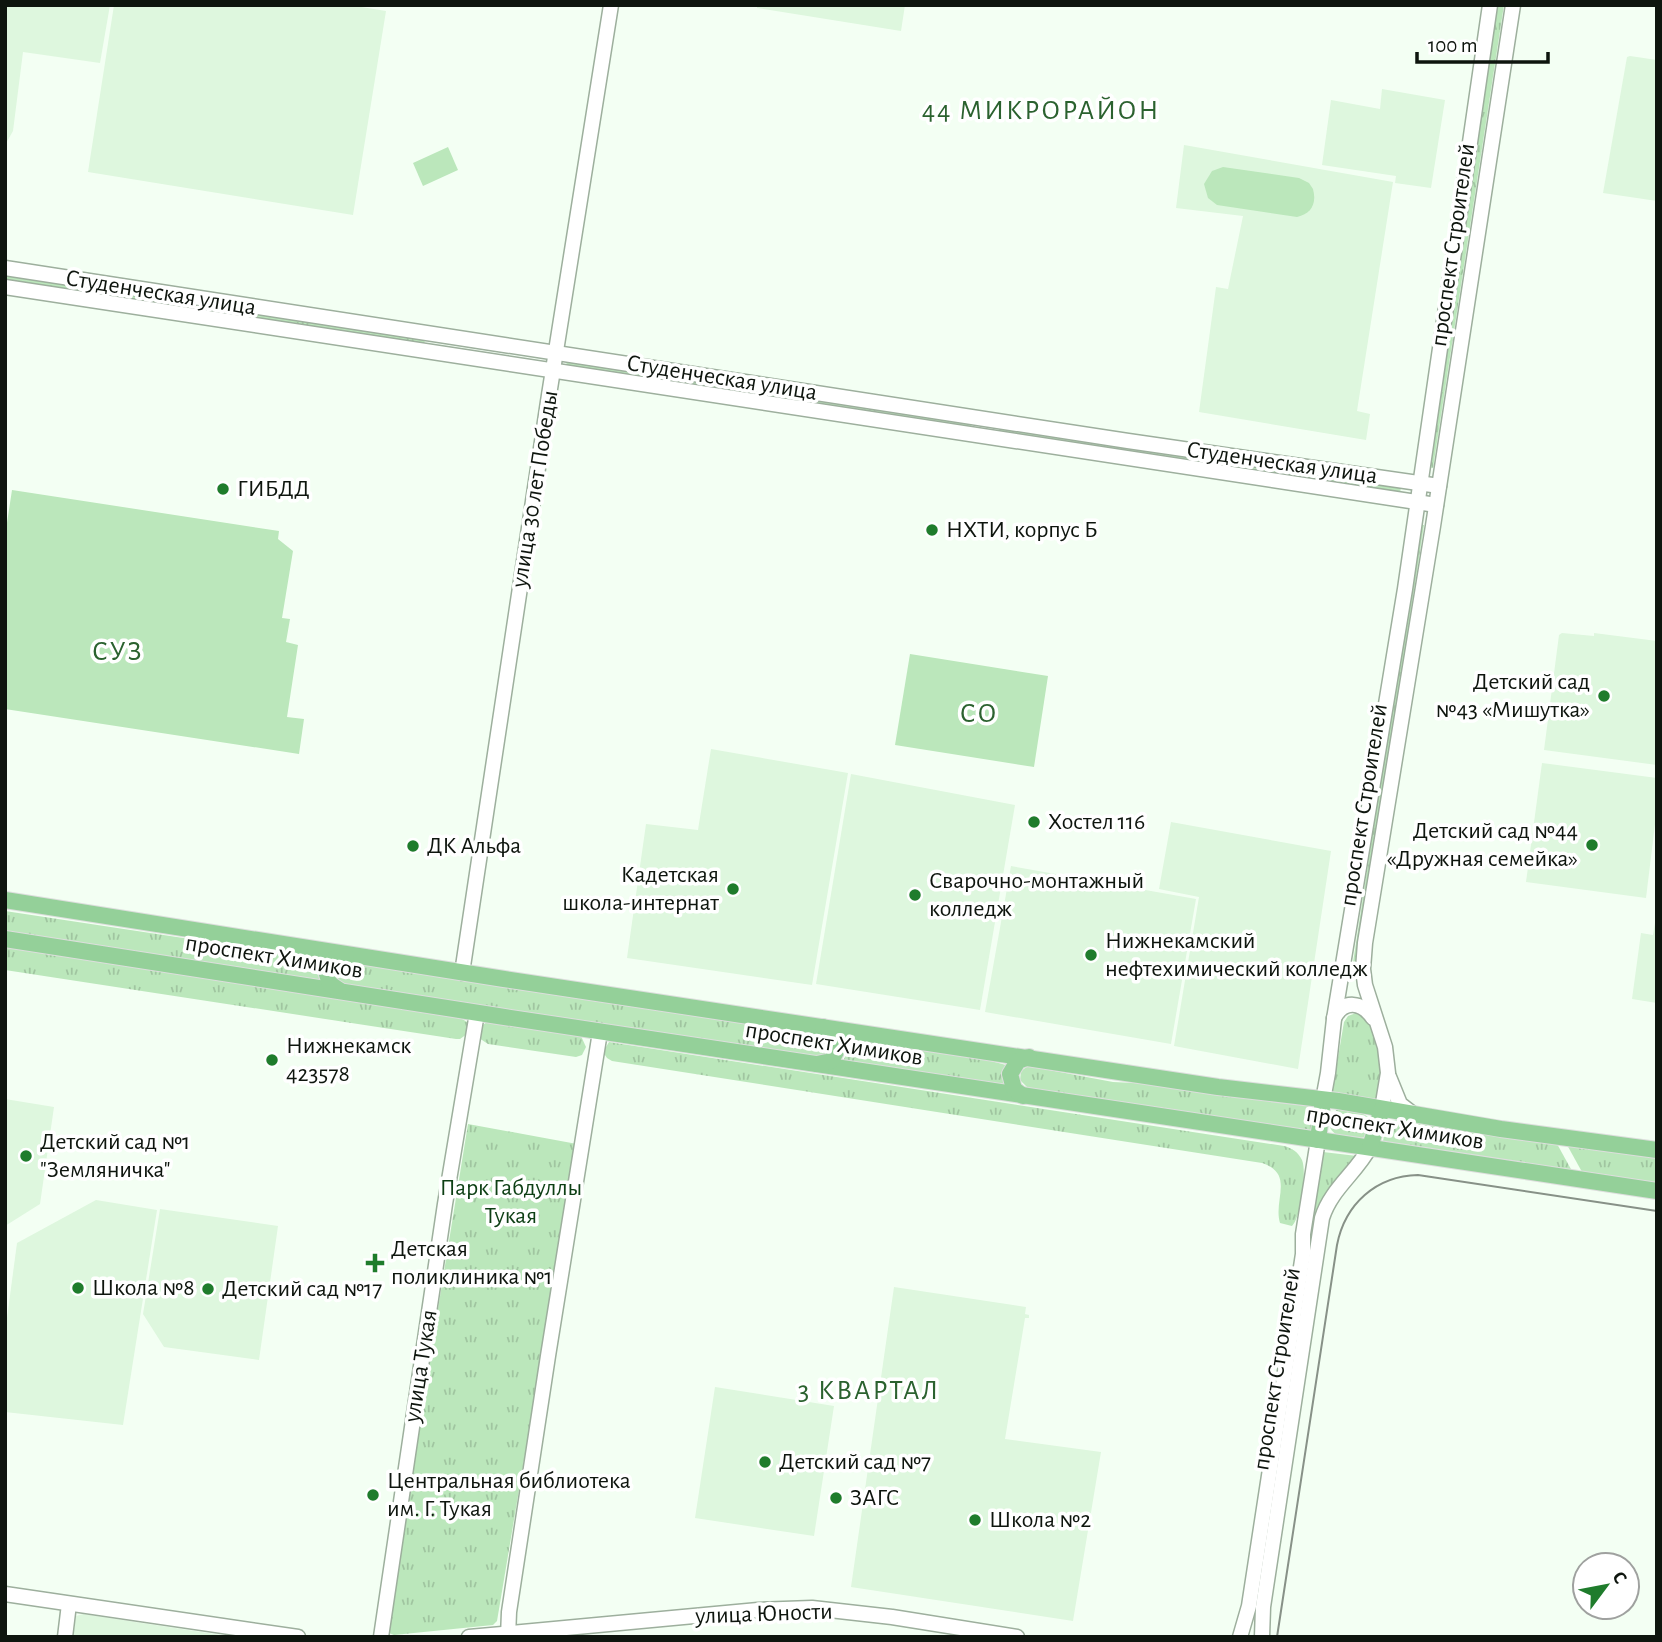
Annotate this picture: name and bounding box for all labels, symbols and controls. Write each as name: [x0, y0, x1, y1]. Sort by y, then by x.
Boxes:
scale bar: [1417, 21, 1548, 65]
text: 100 m: [1428, 35, 1478, 56]
district label: 44 МИКРОРАЙОН: [922, 96, 1160, 125]
street label: проспект Строителей: [1427, 142, 1479, 348]
street label: Студенческая улица: [64, 266, 258, 320]
street label: Студенческая улица: [625, 351, 819, 405]
street label: улица 30 лет Победы: [507, 389, 562, 590]
street label: Студенческая улица: [1185, 438, 1379, 488]
place label: ГИБДД: [237, 477, 310, 501]
marker: ГИБДД: [215, 481, 231, 497]
place label: НХТИ, корпус Б: [946, 518, 1098, 542]
marker: НХТИ, корпус Б: [924, 522, 940, 538]
district label: СУЗ: [92, 638, 144, 666]
place label: Детский сад №43 «Мишутка»: [1436, 670, 1590, 722]
marker: Детский сад №43 «Мишутка»: [1596, 688, 1612, 704]
district label: СО: [960, 700, 998, 728]
street label: проспект Строителей: [1336, 702, 1392, 908]
place label: Хостел 116: [1048, 810, 1145, 834]
marker: Хостел 116: [1026, 814, 1042, 830]
place label: Детский сад №44 «Дружная семейка»: [1387, 819, 1578, 871]
place label: ДК Альфа: [427, 834, 521, 858]
marker: Детский сад №44 «Дружная семейка»: [1584, 837, 1600, 853]
marker: ДК Альфа: [405, 838, 421, 854]
place label: Кадетская школа-интернат: [562, 863, 719, 915]
place label: Сварочно-монтажный колледж: [929, 869, 1144, 921]
marker: Кадетская школа-интернат: [725, 881, 741, 897]
marker: Сварочно-монтажный колледж: [907, 887, 923, 903]
place label: Нижнекамский нефтехимический колледж: [1105, 929, 1368, 981]
street label: проспект Химиков: [183, 931, 365, 983]
marker: Нижнекамский нефтехимический колледж: [1083, 947, 1099, 963]
street label: проспект Химиков: [743, 1018, 925, 1070]
place label: Нижнекамск 423578: [286, 1034, 411, 1086]
marker: Нижнекамск 423578: [264, 1052, 280, 1068]
street label: проспект Химиков: [1304, 1102, 1486, 1154]
place label: Детский сад №1 "Земляничка": [40, 1130, 190, 1182]
marker: Детский сад №1 "Земляничка": [18, 1148, 34, 1164]
park label: Парк Габдуллы Тукая: [440, 1176, 582, 1228]
place label: Детская поликлиника №1: [391, 1237, 553, 1289]
marker: Детская поликлиника №1: [365, 1253, 385, 1273]
street label: проспект Строителей: [1249, 1266, 1305, 1472]
place label: Школа №8: [92, 1276, 195, 1300]
place label: Детский сад №17: [222, 1277, 382, 1301]
marker: Школа №8: [70, 1280, 86, 1296]
marker: Детский сад №17: [200, 1281, 216, 1297]
street label: улица Тукая: [400, 1308, 442, 1425]
district label: 3 КВАРТАЛ: [798, 1377, 940, 1405]
place label: Детский сад №7: [779, 1450, 931, 1474]
marker: Детский сад №7: [757, 1454, 773, 1470]
place label: Центральная библиотека им. Г. Тукая: [387, 1469, 631, 1521]
place label: ЗАГС: [850, 1486, 899, 1510]
marker: Центральная библиотека им. Г. Тукая: [365, 1487, 381, 1503]
marker: ЗАГС: [828, 1490, 844, 1506]
place label: Школа №2: [989, 1508, 1091, 1532]
marker: Школа №2: [967, 1512, 983, 1528]
north arrow: [1571, 1551, 1641, 1621]
text: С: [1608, 1568, 1630, 1587]
street label: улица Юности: [694, 1600, 833, 1628]

